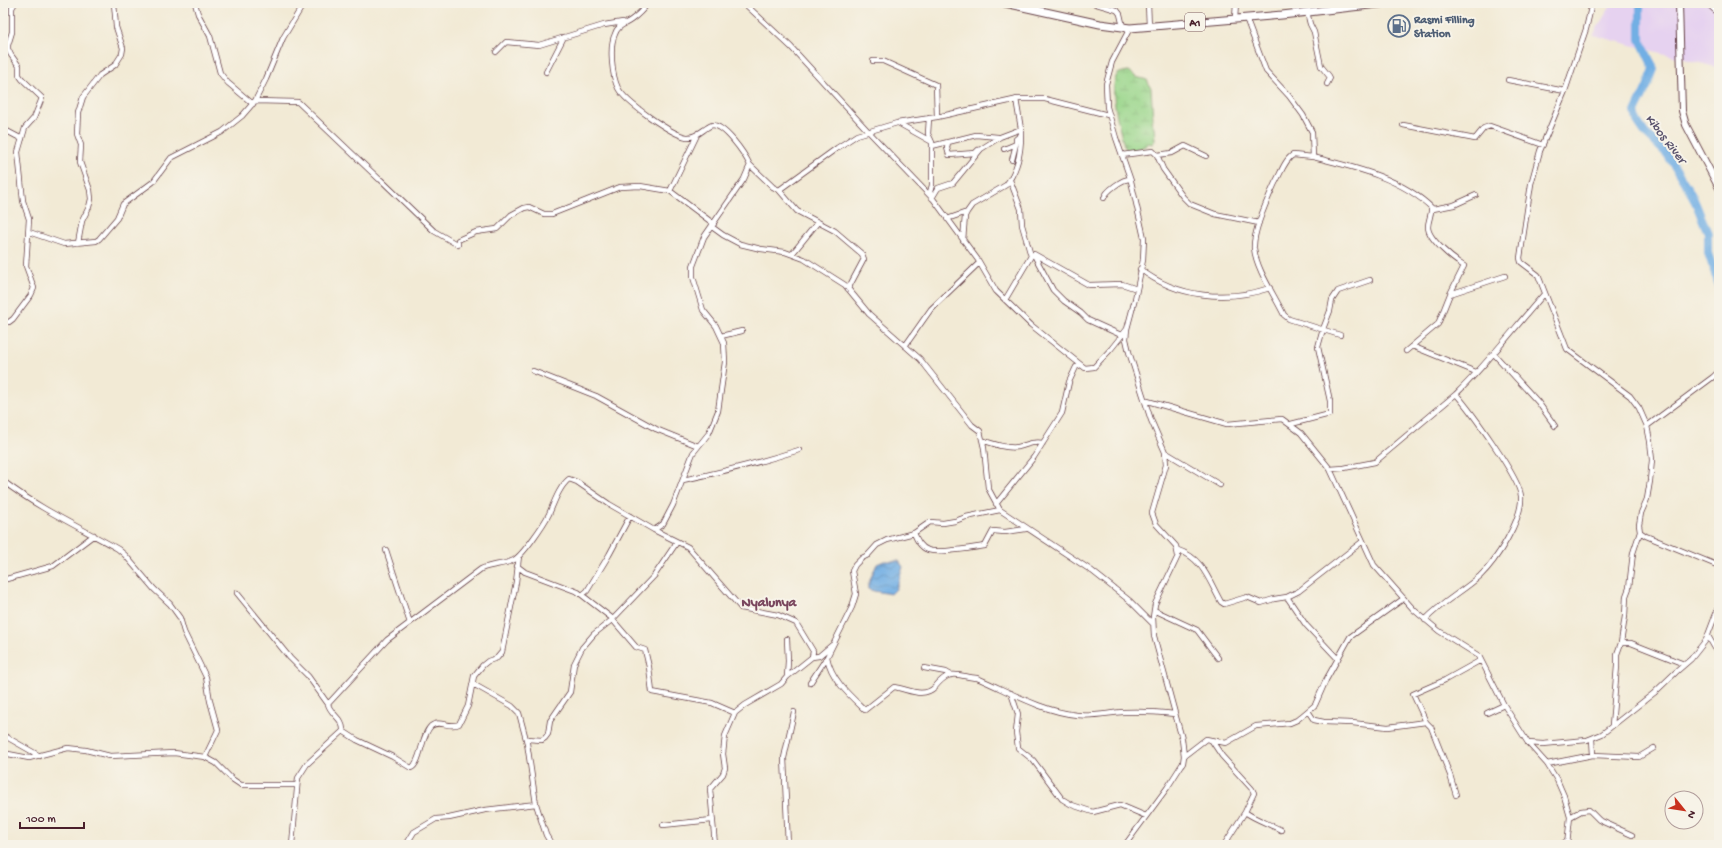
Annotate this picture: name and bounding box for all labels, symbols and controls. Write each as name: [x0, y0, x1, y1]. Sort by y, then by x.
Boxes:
road number: A1: [1185, 13, 1205, 31]
fuel station icon: Rasmi Filling Station: [1386, 13, 1412, 39]
place label: Rasmi Filling Station: [1413, 14, 1475, 42]
water label: Kibos River: [1641, 112, 1690, 169]
district label: Nyalunya: [742, 595, 798, 612]
north arrow: [1664, 790, 1704, 830]
scale bar: [20, 804, 84, 830]
text: N: [1684, 808, 1698, 820]
text: 100 m: [25, 813, 56, 827]

